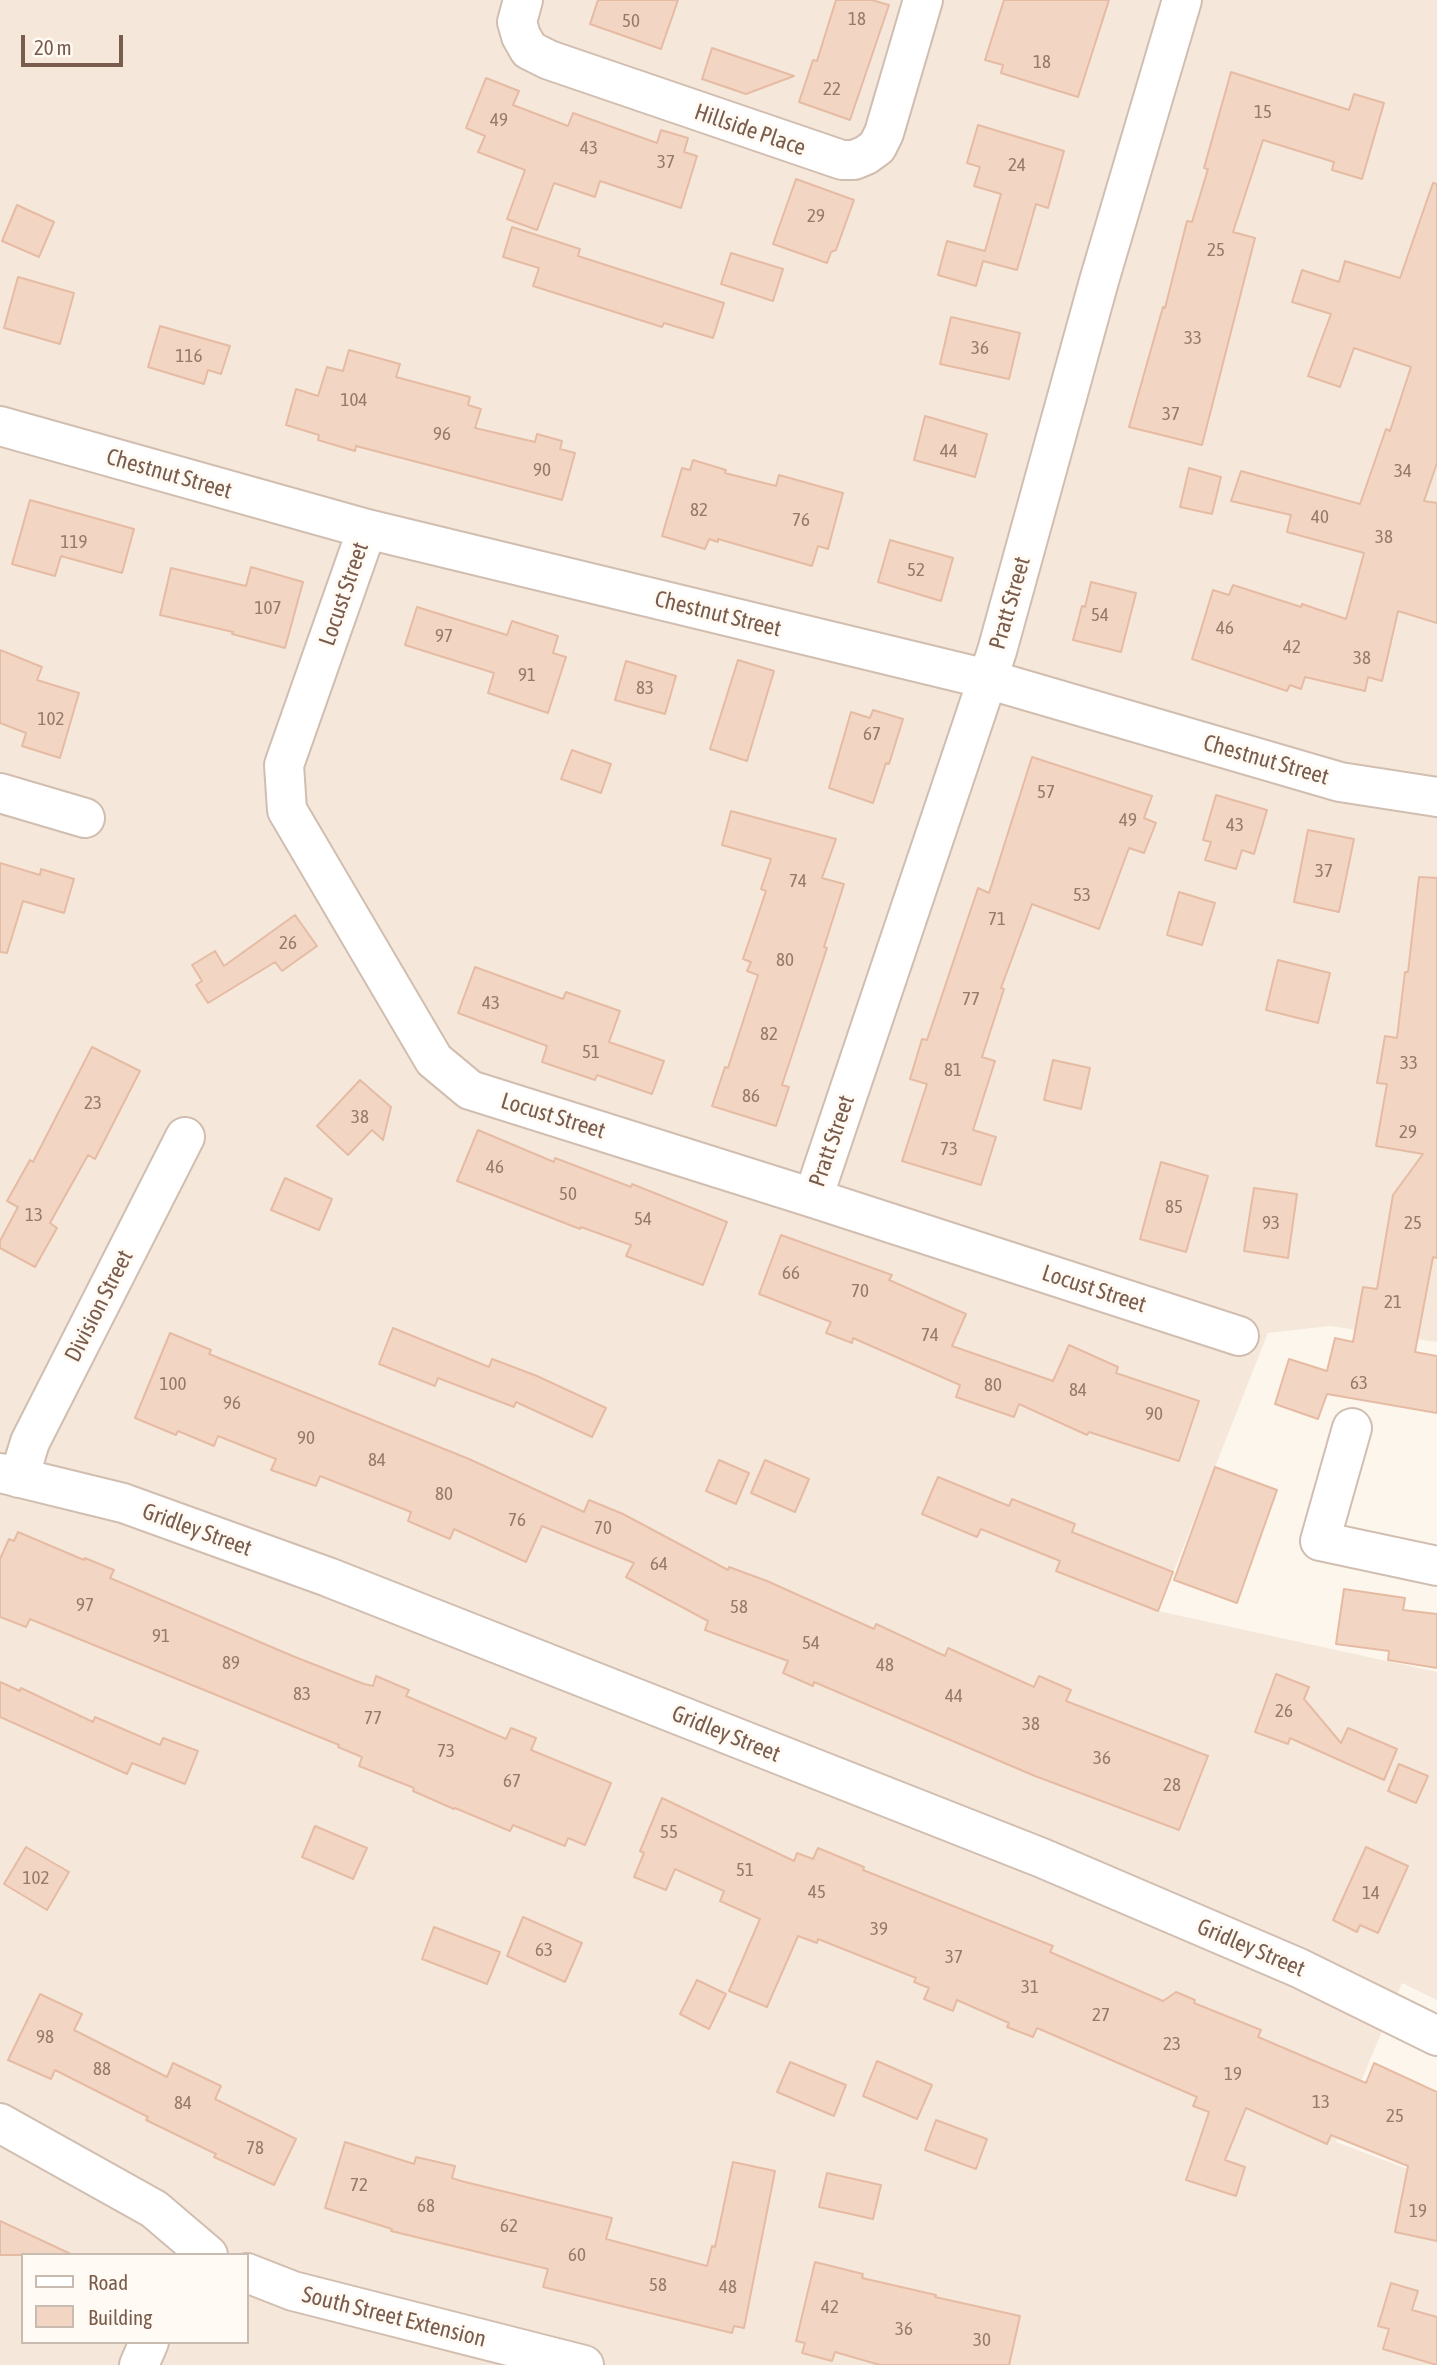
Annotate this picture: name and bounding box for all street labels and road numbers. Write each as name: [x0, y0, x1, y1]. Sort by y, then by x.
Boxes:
street label: Hillside Place: [691, 98, 809, 162]
street label: Chestnut Street: [103, 443, 235, 505]
street label: Locust Street: [313, 539, 375, 649]
street label: Pratt Street: [984, 553, 1036, 653]
street label: Chestnut Street: [652, 585, 784, 643]
street label: Chestnut Street: [1200, 729, 1332, 791]
street label: Locust Street: [497, 1087, 609, 1145]
street label: Pratt Street: [803, 1092, 861, 1190]
street label: Division Street: [59, 1245, 139, 1367]
street label: Locust Street: [1039, 1259, 1149, 1319]
street label: Gridley Street: [139, 1497, 255, 1563]
street label: Gridley Street: [668, 1700, 784, 1768]
street label: Gridley Street: [1193, 1913, 1309, 1983]
street label: South Street Extension: [299, 2281, 489, 2353]

